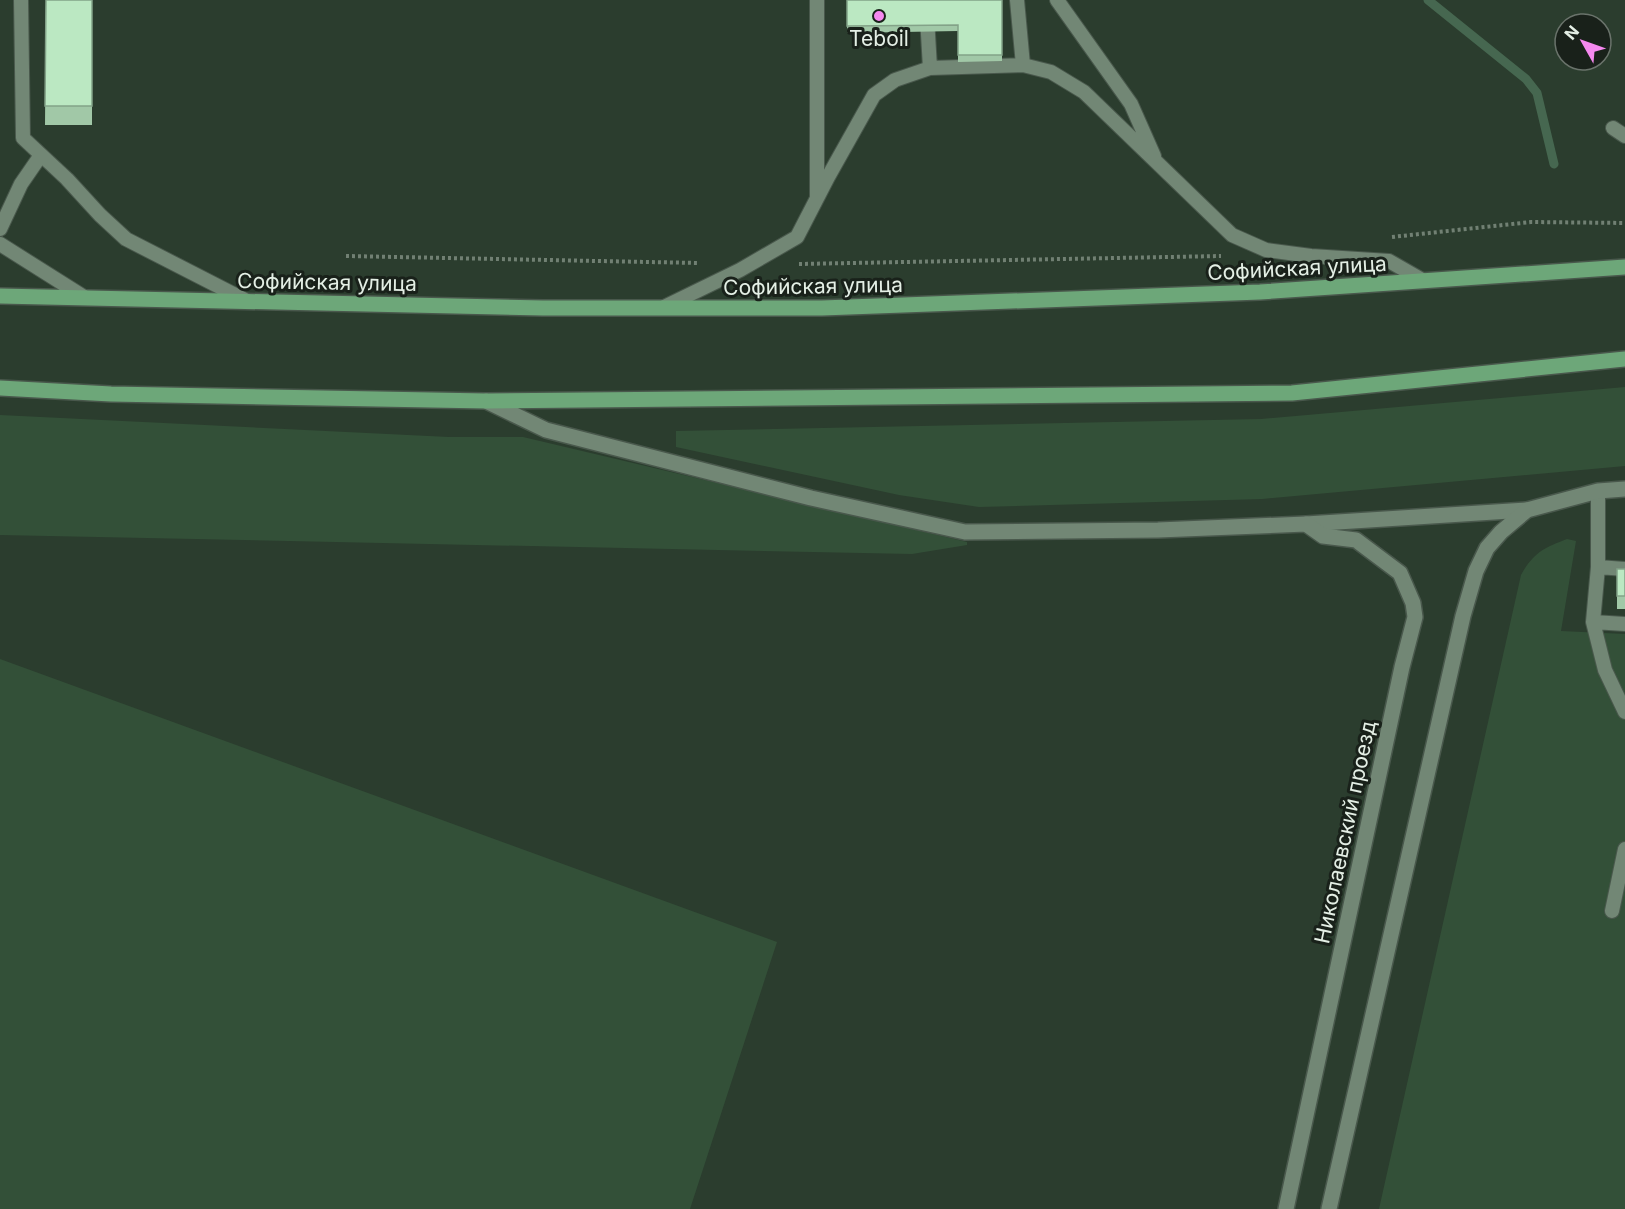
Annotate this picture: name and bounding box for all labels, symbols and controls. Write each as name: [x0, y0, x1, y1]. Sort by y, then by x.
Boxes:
marker: Teboil: [872, 9, 886, 23]
north arrow: [1553, 12, 1613, 72]
text: N: [1560, 21, 1583, 43]
place label: Teboil: [849, 26, 909, 51]
street label: Софийская улица: [1207, 251, 1387, 285]
street label: Софийская улица: [237, 268, 417, 296]
street label: Софийская улица: [723, 272, 903, 300]
street label: Николаевский проезд: [1309, 718, 1381, 946]

